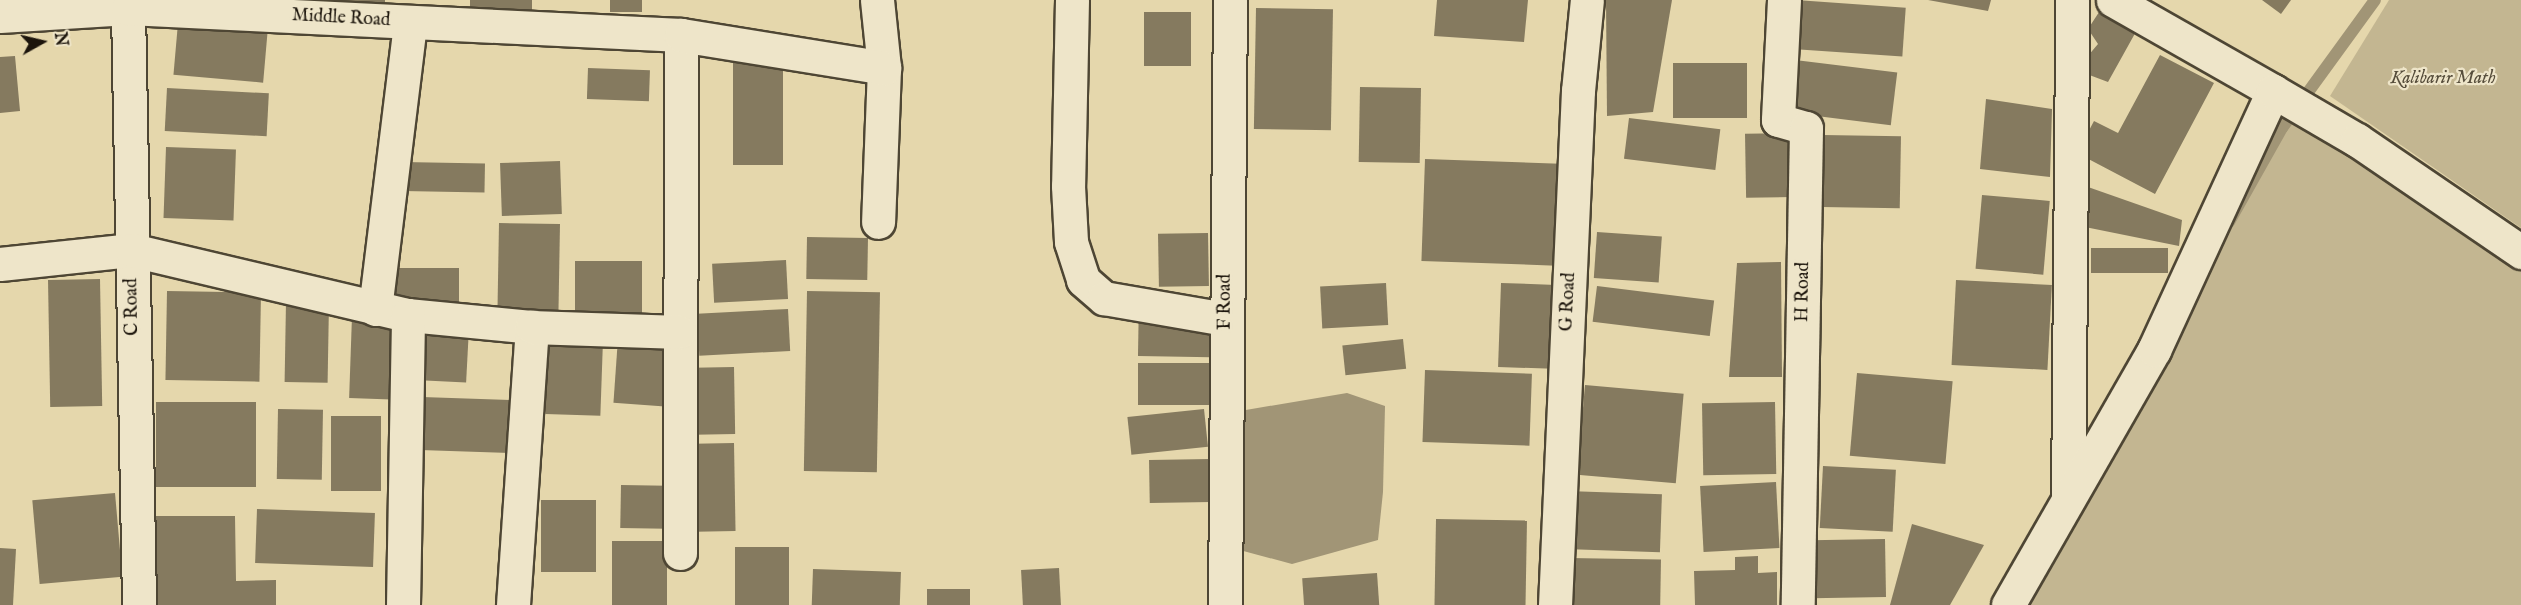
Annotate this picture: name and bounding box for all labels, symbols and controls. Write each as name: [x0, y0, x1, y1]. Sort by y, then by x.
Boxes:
street label: Middle Road: [291, 6, 391, 32]
north arrow: [12, 12, 72, 72]
text: N: [49, 31, 71, 48]
park label: Kalibarir Math: [2391, 68, 2495, 90]
street label: H Road: [1793, 262, 1815, 322]
street label: G Road: [1557, 272, 1581, 332]
street label: F Road: [1215, 274, 1237, 330]
street label: C Road: [122, 278, 144, 336]

